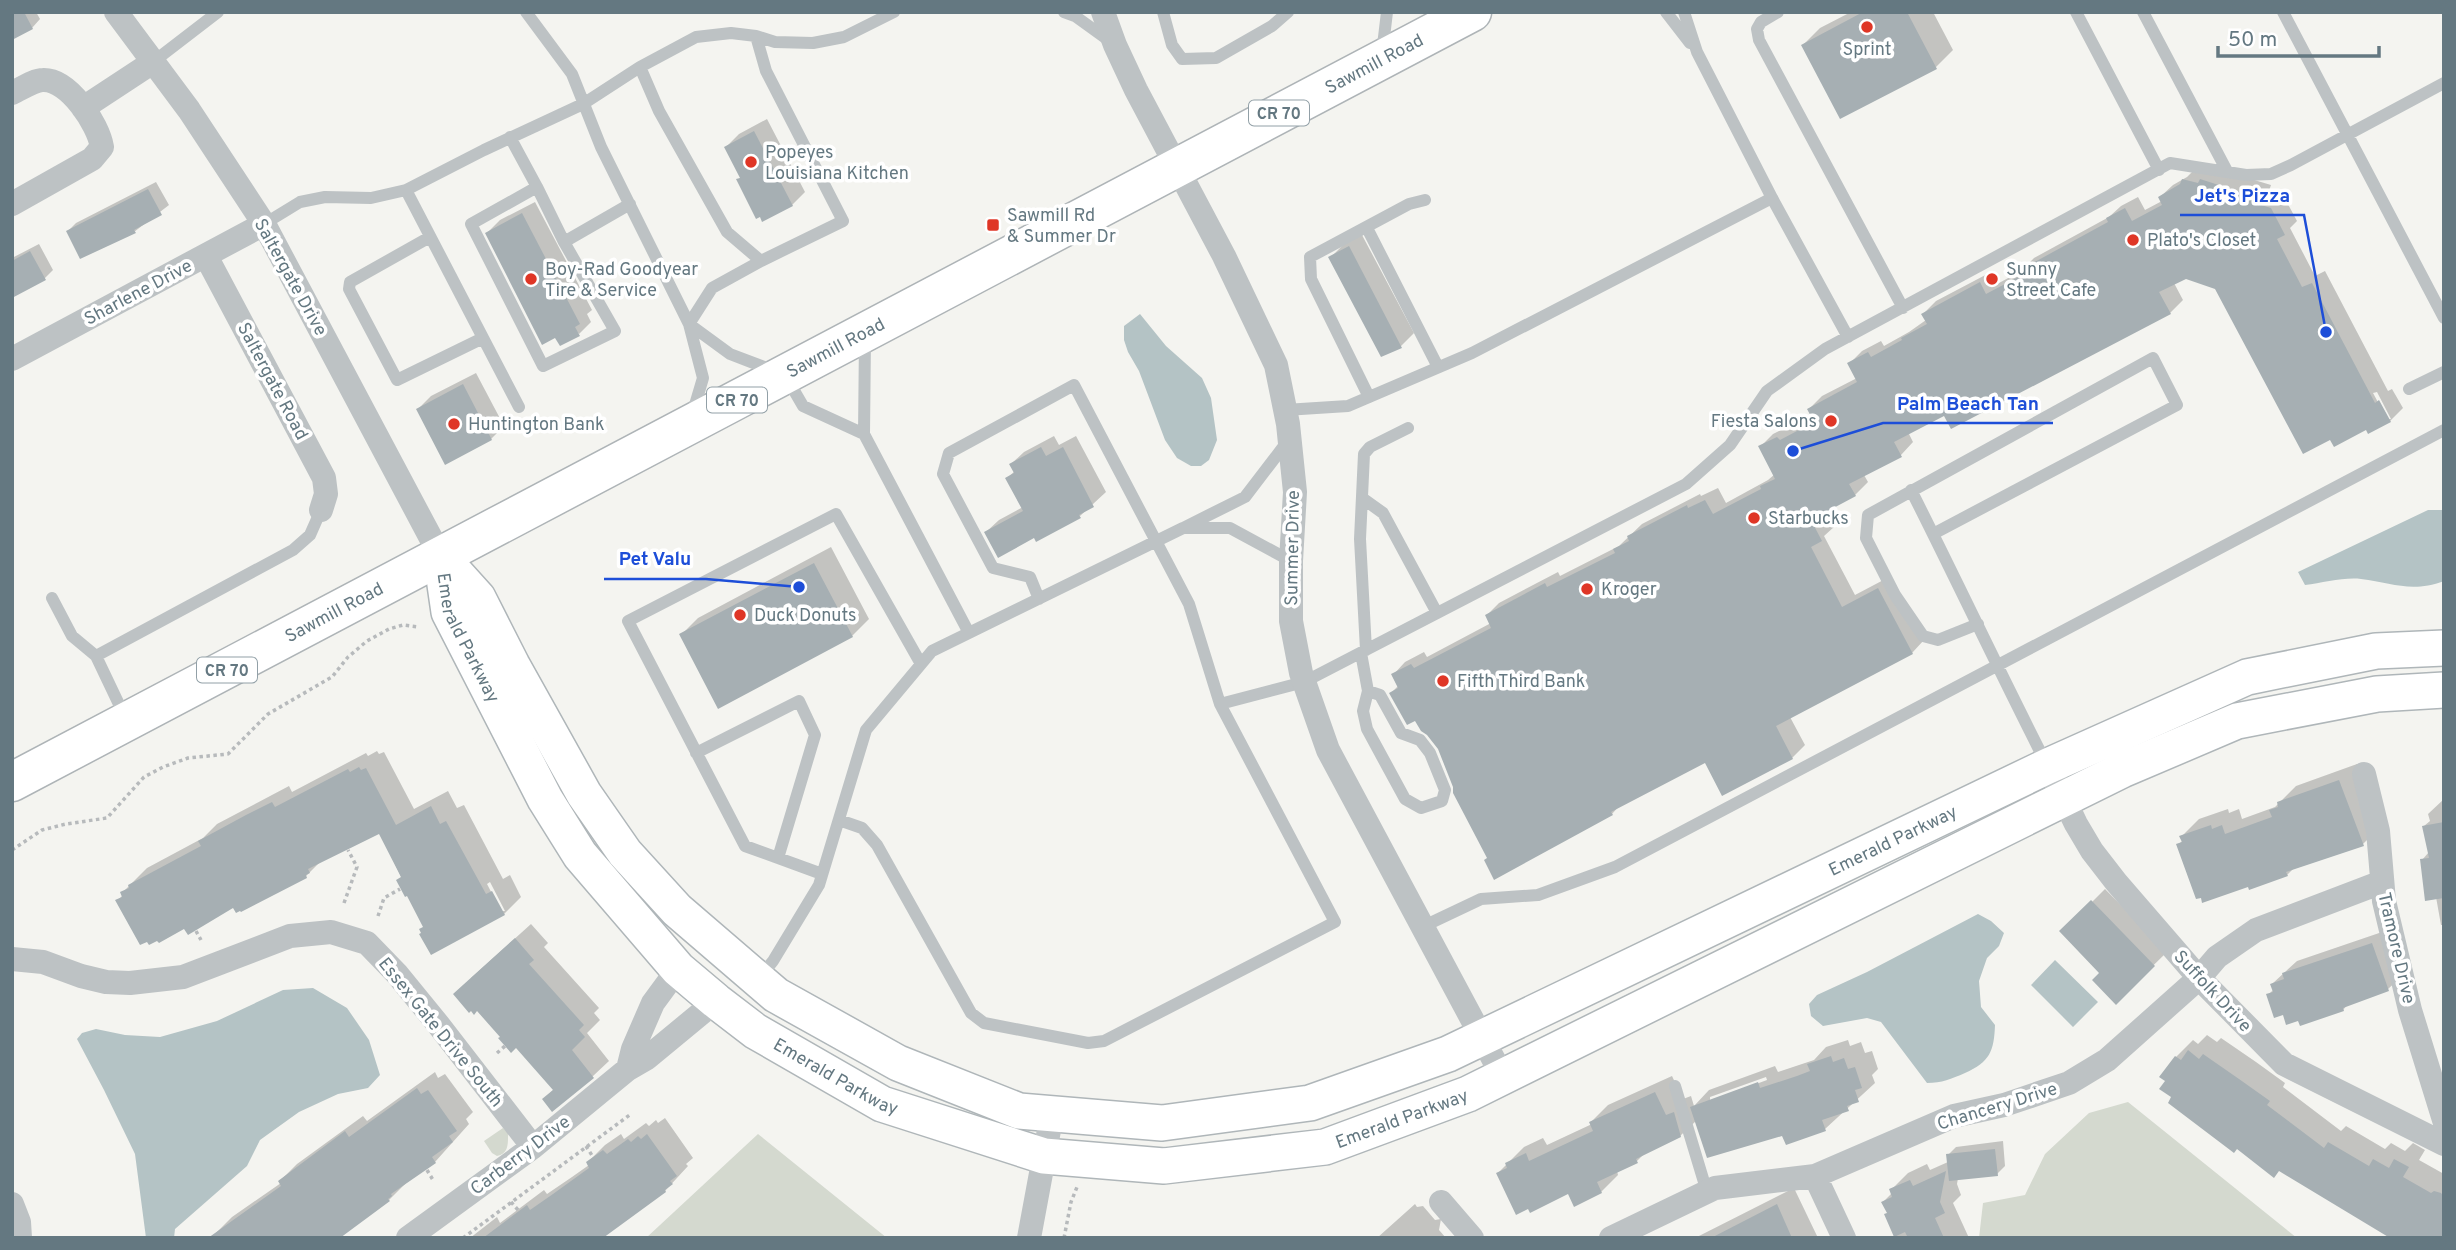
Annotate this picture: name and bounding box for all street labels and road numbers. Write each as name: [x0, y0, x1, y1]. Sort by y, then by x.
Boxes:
street label: Sawmill Road: [1322, 30, 1428, 100]
road number: CR 70: [1249, 100, 1309, 125]
street label: Saltergate Drive: [248, 215, 331, 340]
street label: Sharlene Drive: [81, 255, 197, 331]
street label: Sawmill Road: [783, 314, 889, 384]
street label: Saltergate Road: [231, 319, 312, 444]
road number: CR 70: [707, 388, 767, 412]
street label: Summer Drive: [1281, 490, 1306, 606]
street label: Emerald Parkway: [430, 571, 504, 707]
street label: Sawmill Road: [281, 578, 388, 649]
road number: CR 70: [197, 657, 257, 682]
street label: Emerald Parkway: [1825, 801, 1961, 883]
street label: Tramore Drive: [2372, 890, 2420, 1006]
street label: Suffolk Drive: [2168, 946, 2256, 1038]
street label: Essex Gate Drive South: [372, 953, 507, 1112]
street label: Emerald Parkway: [768, 1034, 901, 1121]
street label: Chancery Drive: [1935, 1078, 2060, 1137]
street label: Emerald Parkway: [1333, 1085, 1472, 1155]
street label: Carberry Drive: [466, 1111, 575, 1201]

